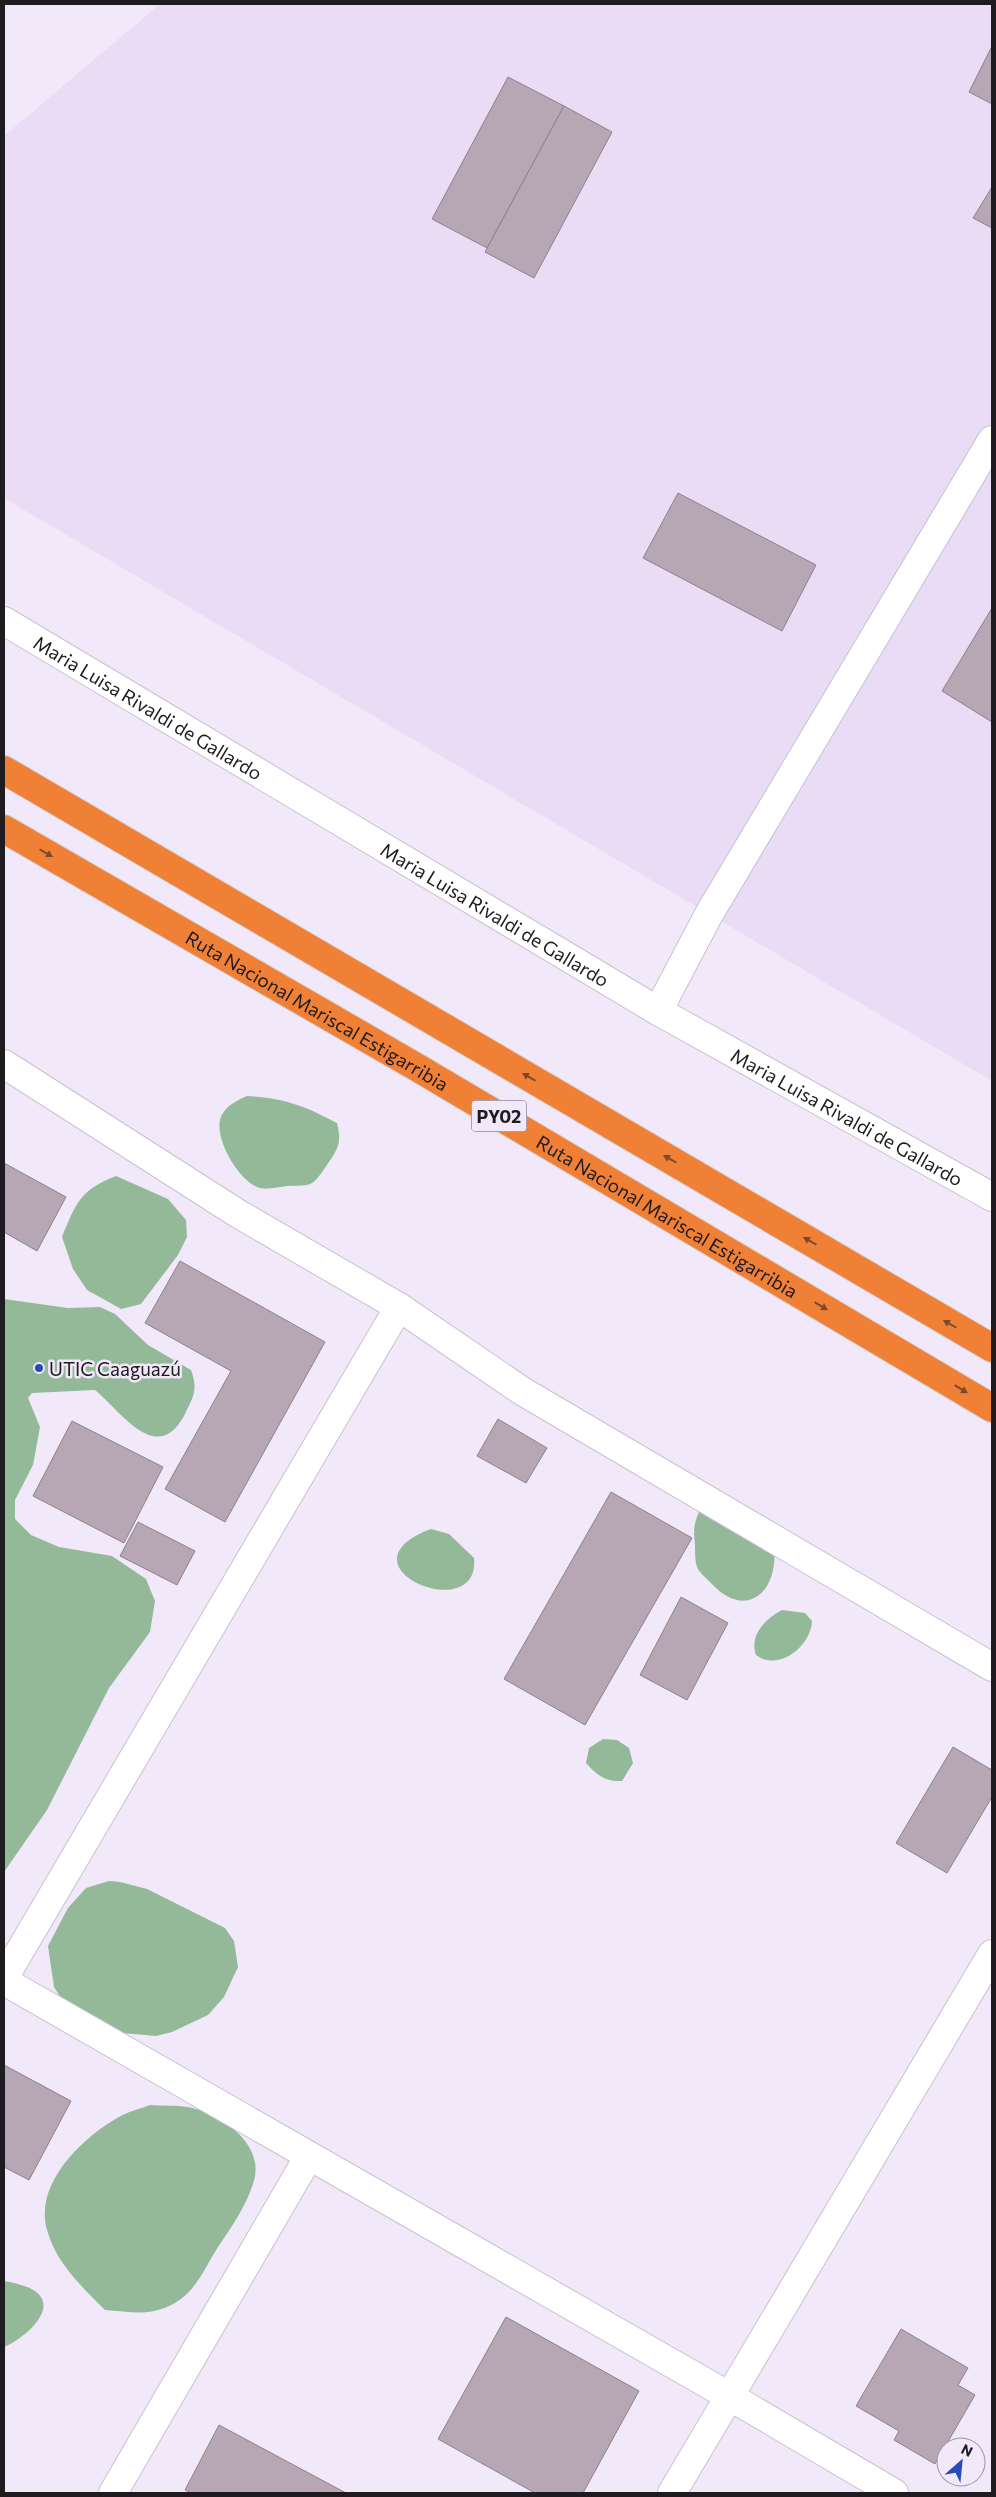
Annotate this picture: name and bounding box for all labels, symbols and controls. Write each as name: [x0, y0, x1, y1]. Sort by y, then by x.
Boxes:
street label: Maria Luisa Rivaldi de Gallardo: [30, 630, 267, 784]
street label: Maria Luisa Rivaldi de Gallardo: [377, 837, 614, 991]
one-way arrow: [39, 849, 53, 858]
street label: Ruta Nacional Mariscal Estigarribia: [182, 925, 453, 1095]
street label: Maria Luisa Rivaldi de Gallardo: [727, 1043, 967, 1190]
one-way arrow: [523, 1073, 536, 1082]
road number: PY02: [472, 1100, 526, 1132]
street label: Ruta Nacional Mariscal Estigarribia: [533, 1130, 802, 1302]
one-way arrow: [663, 1155, 676, 1164]
one-way arrow: [803, 1237, 816, 1246]
one-way arrow: [814, 1302, 827, 1311]
one-way arrow: [944, 1319, 957, 1328]
place label: UTIC Caaguazú: [49, 1357, 181, 1380]
marker: UTIC Caaguazú: [33, 1362, 45, 1374]
one-way arrow: [953, 1385, 968, 1393]
north arrow: [936, 2437, 986, 2487]
text: N: [959, 2440, 976, 2460]

